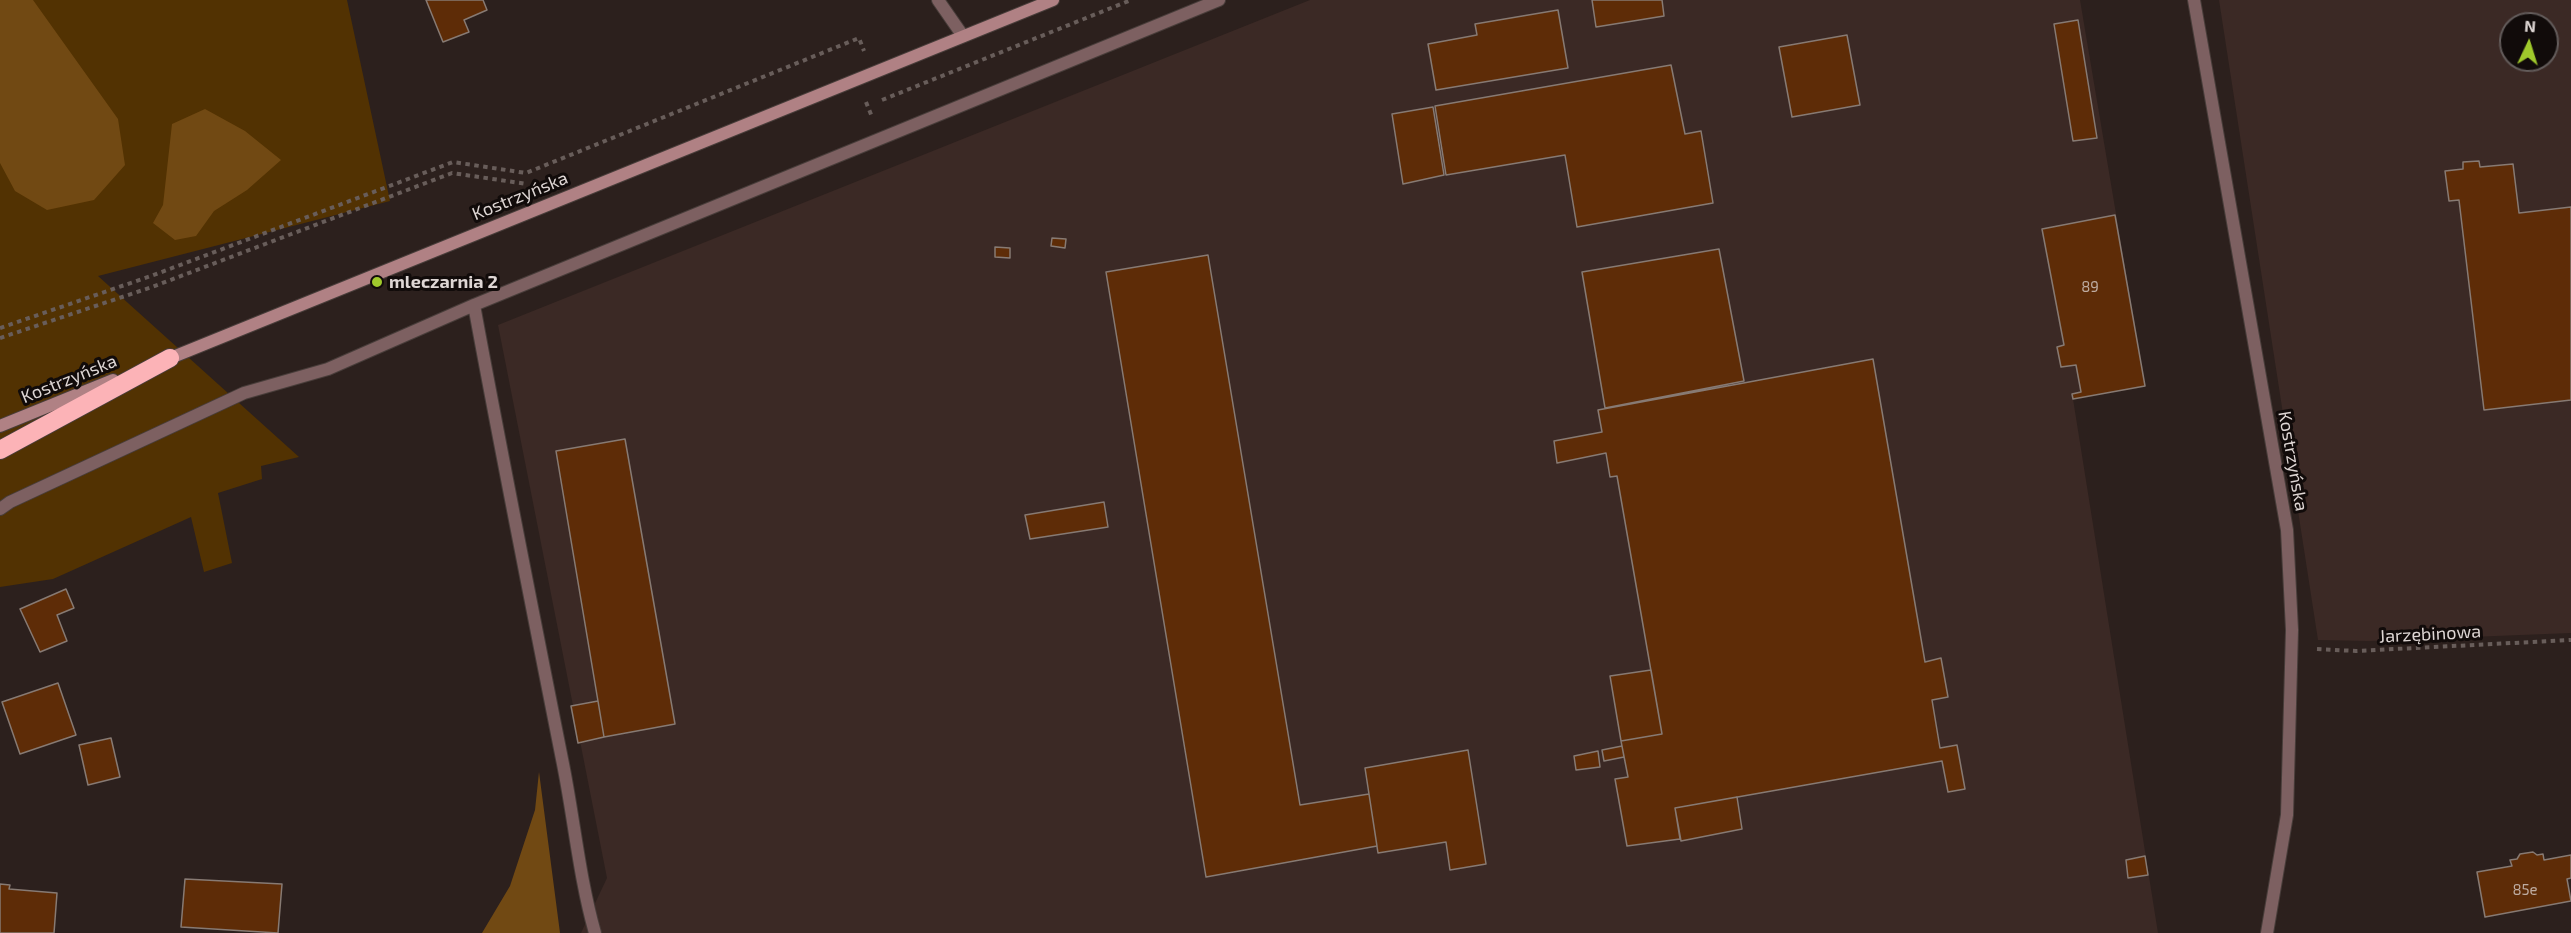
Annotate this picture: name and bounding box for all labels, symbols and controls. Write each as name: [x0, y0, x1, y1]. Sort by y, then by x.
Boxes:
north arrow: [2499, 12, 2559, 72]
text: N: [2524, 16, 2537, 35]
street label: Kostrzyńska: [469, 167, 571, 225]
place label: mleczarnia 2: [389, 271, 498, 293]
marker: mleczarnia 2: [370, 275, 384, 289]
house number: 89: [2081, 278, 2099, 296]
street label: Kostrzyńska: [18, 350, 120, 408]
street label: Kostrzyńska: [2274, 409, 2312, 513]
street label: Jarzębinowa: [2378, 621, 2482, 647]
house number: 85e: [2512, 881, 2538, 899]

